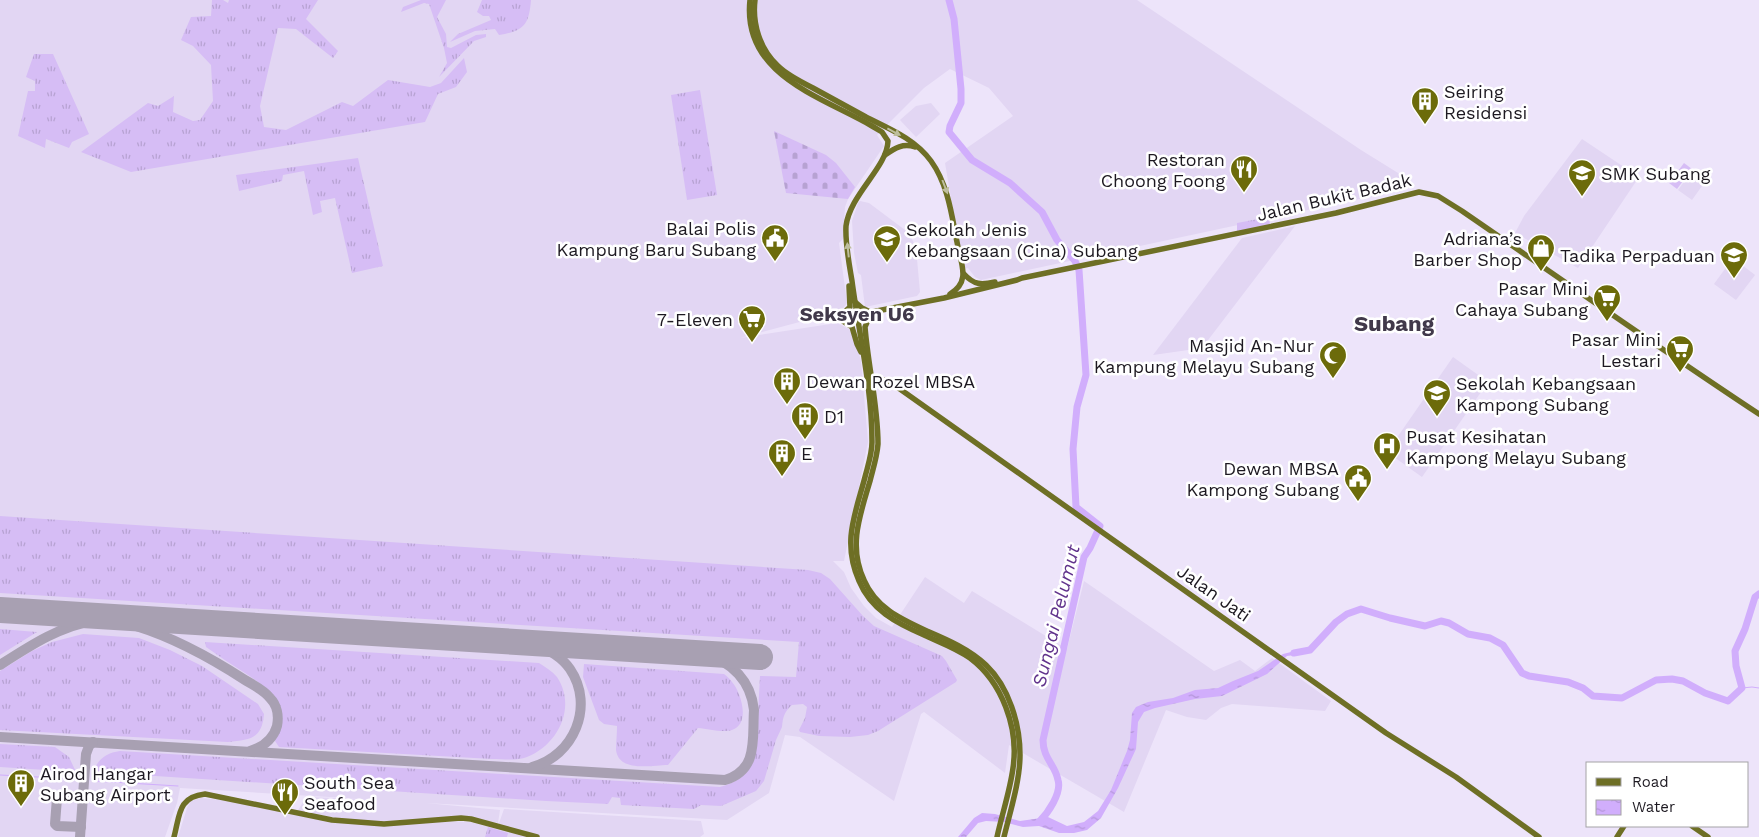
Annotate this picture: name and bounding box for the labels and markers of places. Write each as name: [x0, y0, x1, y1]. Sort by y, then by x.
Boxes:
place label: Seiring Residensi: [1444, 81, 1527, 123]
building icon: Seiring Residensi: [1410, 86, 1440, 125]
place label: Restoran Choong Foong: [1101, 149, 1225, 191]
restaurant icon: Restoran Choong Foong: [1229, 154, 1259, 193]
school or university icon: SMK Subang: [1567, 158, 1597, 197]
place label: SMK Subang: [1601, 163, 1711, 184]
place label: Balai Polis Kampung Baru Subang: [557, 218, 756, 260]
place label: Sekolah Jenis Kebangsaan (Cina) Subang: [906, 219, 1138, 261]
public building icon: Balai Polis Kampung Baru Subang: [760, 223, 790, 262]
school or university icon: Sekolah Jenis Kebangsaan (Cina) Subang: [872, 224, 902, 263]
place label: Adriana’s Barber Shop: [1413, 228, 1522, 270]
shop icon: Adriana’s Barber Shop: [1526, 233, 1556, 272]
school or university icon: Tadika Perpaduan: [1719, 240, 1749, 279]
place label: Tadika Perpaduan: [1560, 245, 1715, 266]
place label: Pasar Mini Cahaya Subang: [1455, 278, 1588, 320]
supermarket icon: Pasar Mini Cahaya Subang: [1592, 283, 1622, 322]
supermarket icon: 7-Eleven: [737, 304, 767, 343]
place label: 7-Eleven: [657, 309, 733, 330]
place label: Pasar Mini Lestari: [1571, 329, 1661, 371]
supermarket icon: Pasar Mini Lestari: [1665, 334, 1695, 373]
place label: Masjid An-Nur Kampung Melayu Subang: [1094, 335, 1314, 377]
mosque icon: Masjid An-Nur Kampung Melayu Subang: [1318, 340, 1348, 379]
building icon: Dewan Rozel MBSA: [772, 366, 802, 405]
place label: Dewan Rozel MBSA: [806, 371, 975, 392]
place label: Sekolah Kebangsaan Kampong Subang: [1456, 373, 1636, 415]
school or university icon: Sekolah Kebangsaan Kampong Subang: [1422, 378, 1452, 417]
building icon: D1: [790, 401, 820, 440]
place label: D1: [824, 406, 844, 427]
place label: Pusat Kesihatan Kampong Melayu Subang: [1406, 426, 1626, 468]
hospital icon: Pusat Kesihatan Kampong Melayu Subang: [1372, 431, 1402, 470]
building icon: E: [767, 438, 797, 477]
place label: E: [801, 443, 812, 464]
place label: Dewan MBSA Kampong Subang: [1186, 458, 1339, 500]
public building icon: Dewan MBSA Kampong Subang: [1343, 463, 1373, 502]
place label: Airod Hangar Subang Airport: [40, 763, 171, 805]
building icon: Airod Hangar Subang Airport: [6, 768, 36, 807]
place label: South Sea Seafood: [304, 772, 394, 814]
restaurant icon: South Sea Seafood: [270, 777, 300, 816]

